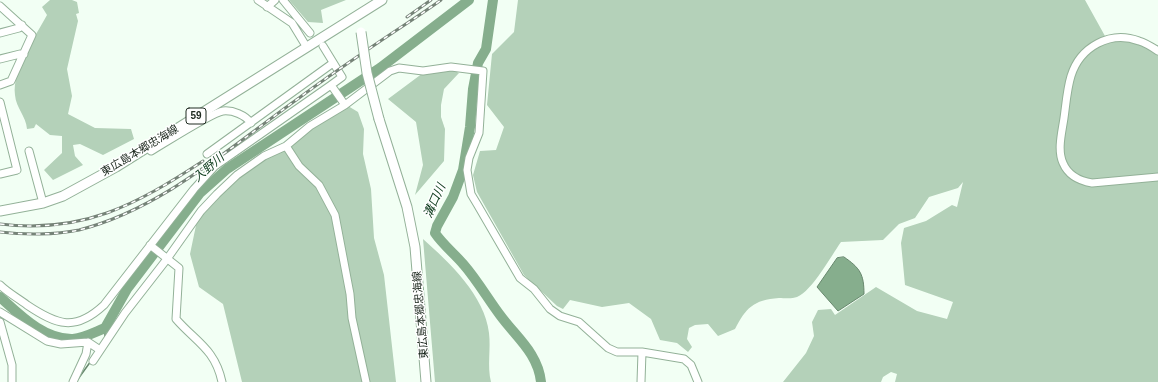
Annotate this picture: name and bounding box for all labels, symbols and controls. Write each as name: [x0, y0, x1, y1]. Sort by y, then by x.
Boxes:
road number: 59: [186, 108, 206, 124]
street label: 東広島本郷忠海線: [99, 123, 181, 179]
water label: 入野川: [191, 151, 227, 185]
water label: 溝口川: [421, 182, 449, 220]
street label: 東広島本郷忠海線: [411, 271, 431, 359]

